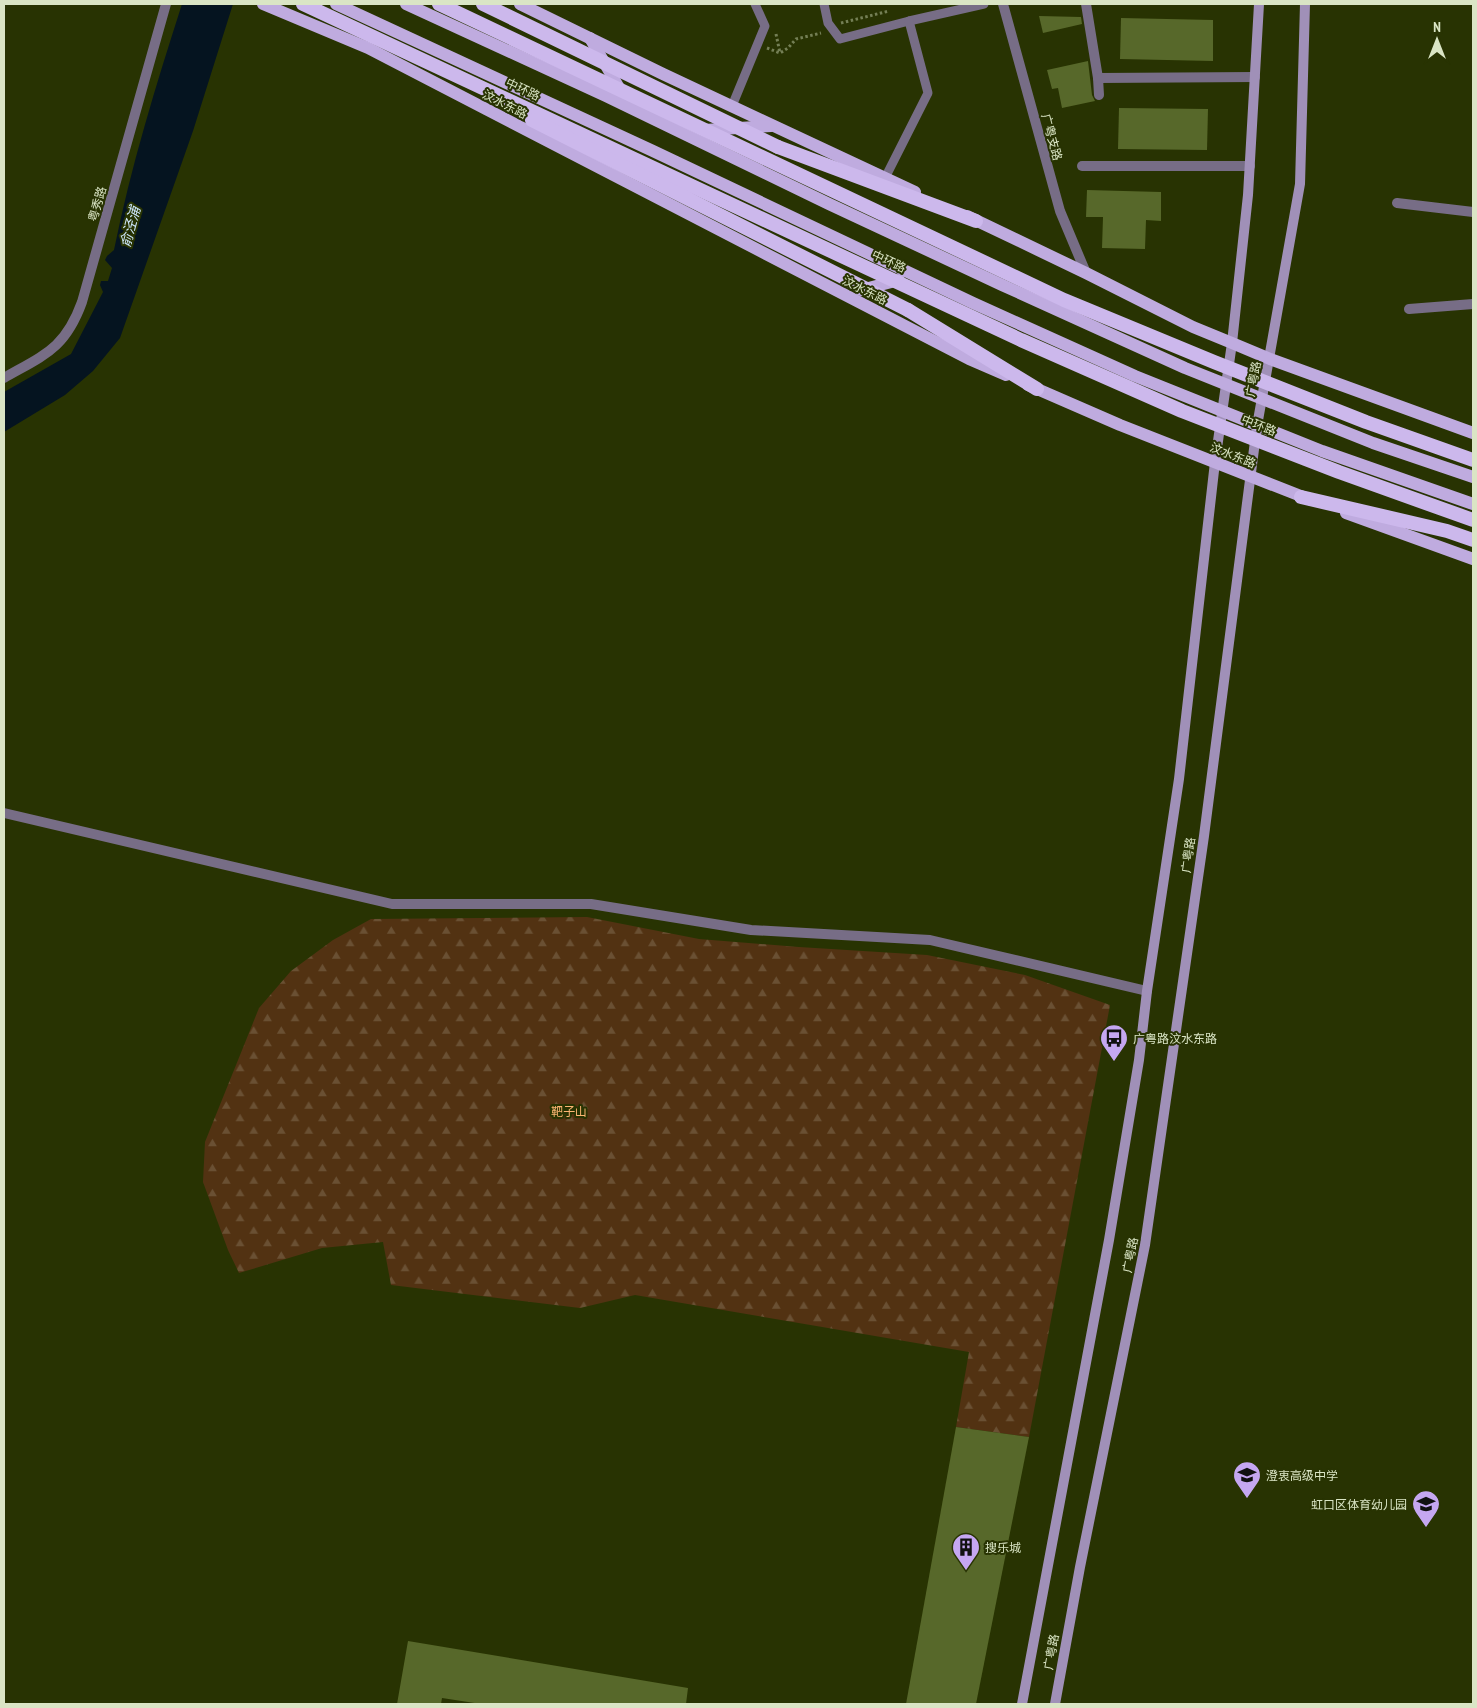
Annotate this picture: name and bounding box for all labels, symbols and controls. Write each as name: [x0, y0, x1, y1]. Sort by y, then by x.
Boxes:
north arrow: [1412, 15, 1462, 65]
text: N: [1433, 18, 1441, 36]
street label: 中环路: [504, 75, 542, 103]
street label: 汶水东路: [480, 86, 530, 122]
street label: 广粤支路: [1039, 112, 1065, 162]
street label: 粤秀路: [85, 185, 109, 223]
water label: 俞泾浦: [116, 202, 145, 250]
street label: 中环路: [870, 247, 908, 275]
street label: 汶水东路: [840, 272, 890, 308]
street label: 广粤路: [1242, 360, 1264, 398]
street label: 中环路: [1239, 411, 1279, 439]
street label: 汶水东路: [1208, 439, 1258, 471]
street label: 广粤路: [1178, 836, 1198, 874]
bus stop icon: 广粤路汶水东路: [1099, 1023, 1129, 1062]
place label: 广粤路汶水东路: [1133, 1031, 1217, 1046]
park label: 靶子山: [551, 1104, 587, 1119]
street label: 广粤路: [1119, 1236, 1141, 1274]
school or university icon: 澄衷高级中学: [1232, 1460, 1262, 1499]
place label: 澄衷高级中学: [1266, 1468, 1338, 1483]
school or university icon: 虹口区体育幼儿园: [1411, 1489, 1441, 1528]
place label: 虹口区体育幼儿园: [1311, 1497, 1407, 1512]
building icon: 搜乐城: [951, 1532, 981, 1571]
place label: 搜乐城: [985, 1540, 1021, 1555]
street label: 广粤路: [1040, 1633, 1062, 1671]

